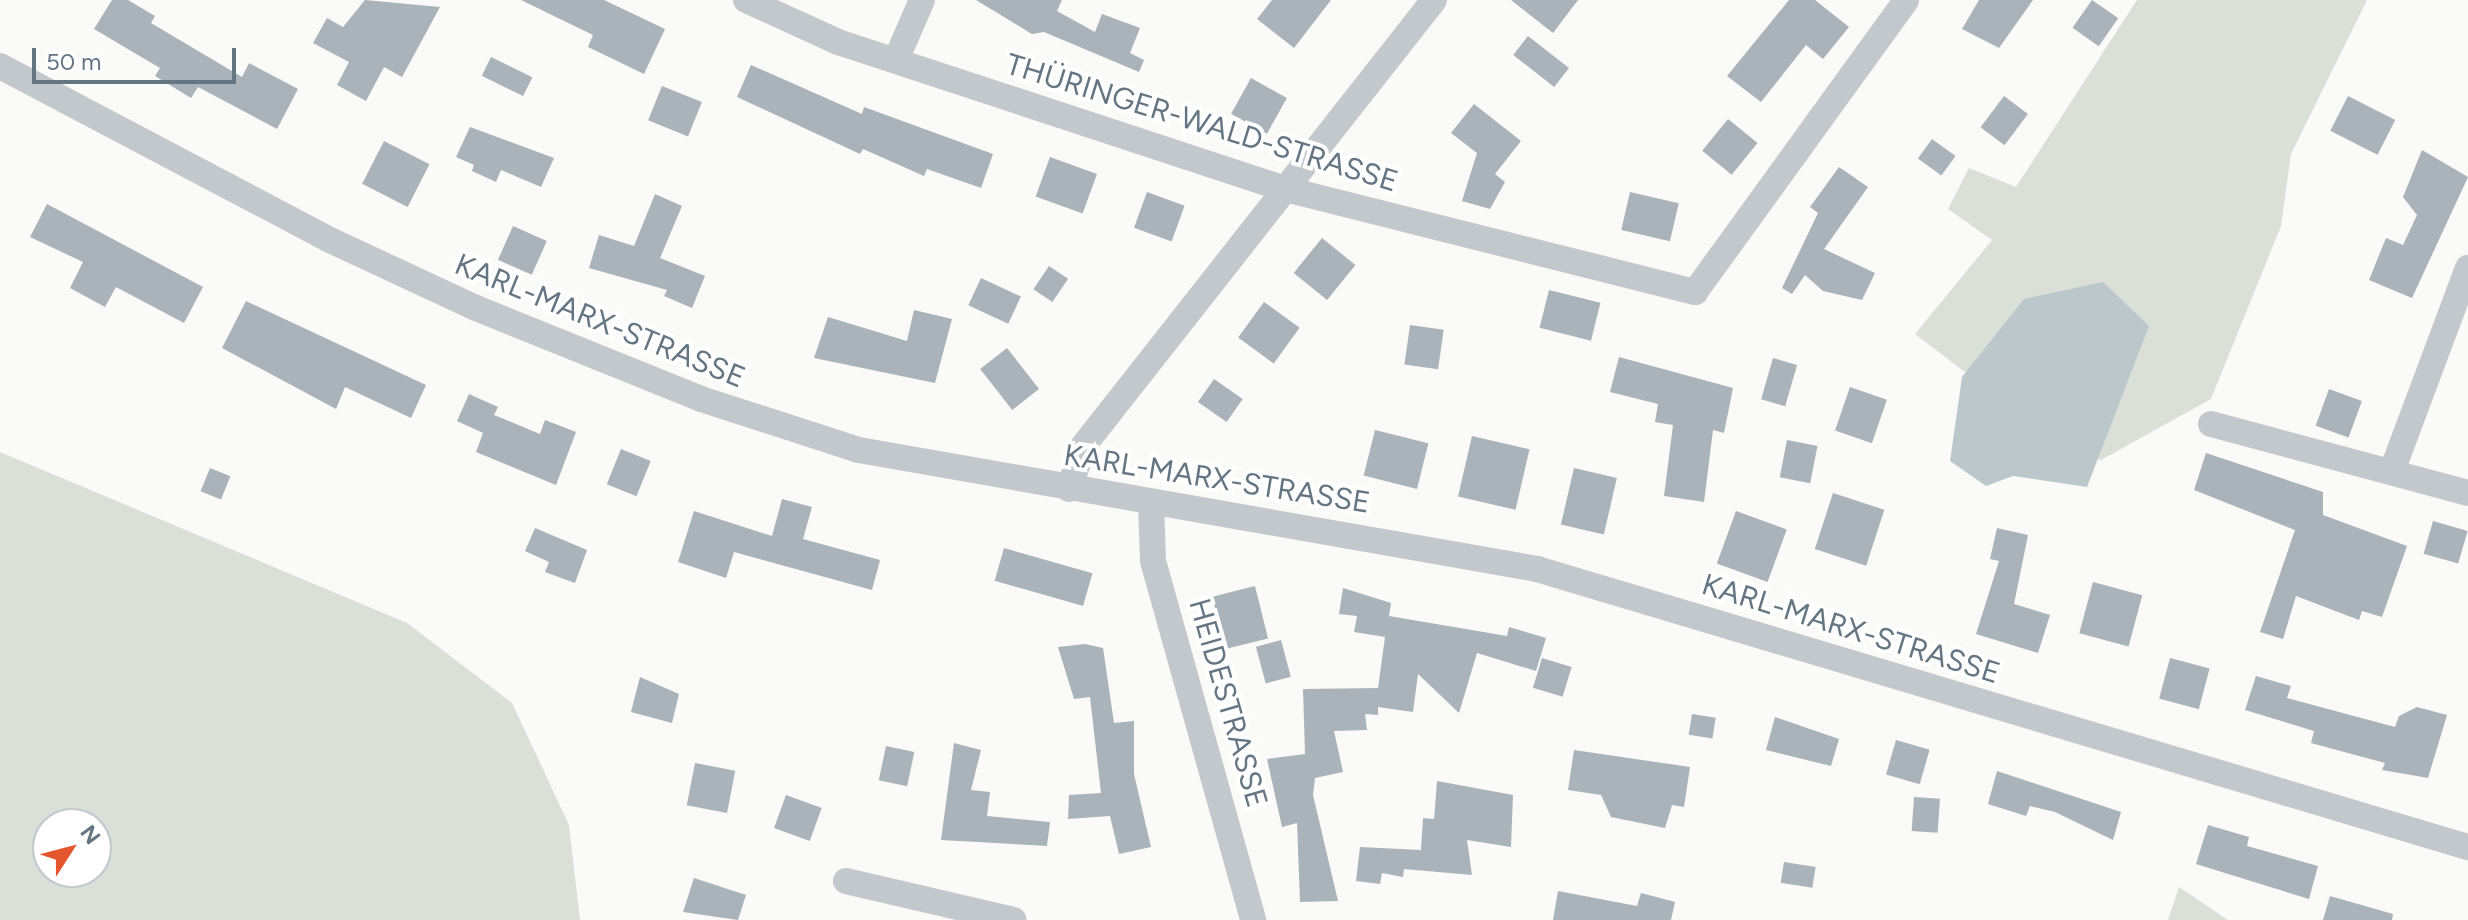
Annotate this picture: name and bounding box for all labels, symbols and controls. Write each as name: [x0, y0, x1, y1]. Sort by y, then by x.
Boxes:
scale bar: [36, 32, 240, 82]
street label: THÜRINGER-WALD-STRASSE: [1002, 46, 1402, 200]
text: 50 m: [46, 47, 102, 76]
street label: KARL-MARX-STRASSE: [450, 246, 750, 396]
street label: KARL-MARX-STRASSE: [1061, 437, 1373, 521]
street label: KARL-MARX-STRASSE: [1698, 567, 2004, 691]
street label: HEIDESTRASSE: [1181, 594, 1275, 812]
north arrow: [32, 808, 112, 888]
text: N: [74, 820, 106, 850]

